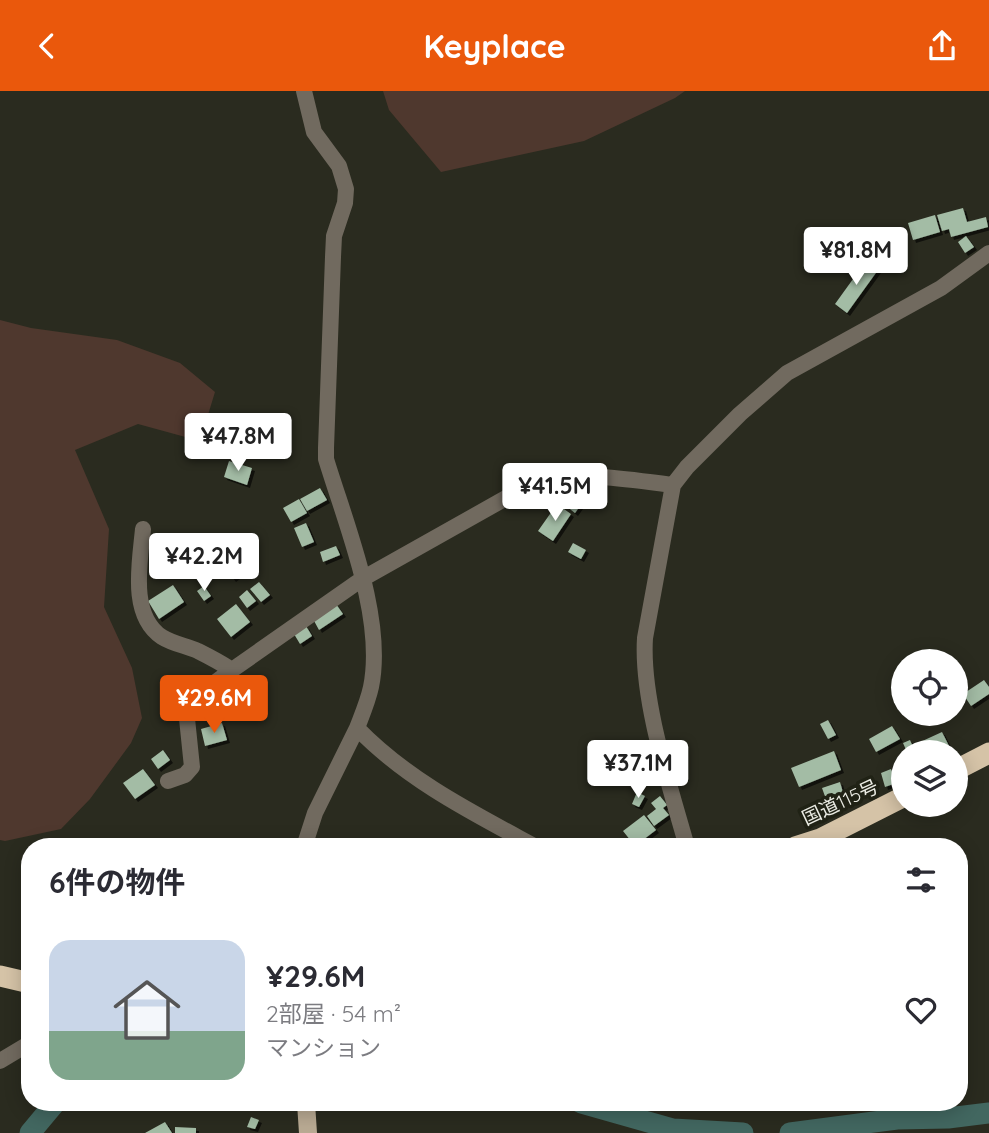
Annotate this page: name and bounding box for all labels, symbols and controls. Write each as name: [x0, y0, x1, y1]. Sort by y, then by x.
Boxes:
text: Keyplace: [423, 26, 566, 66]
icon: back: [28, 27, 66, 65]
icon: share: [923, 27, 961, 65]
pin: ¥81.8M: [799, 227, 913, 287]
text: ¥81.8M: [820, 235, 892, 264]
pin: ¥47.8M: [181, 413, 295, 473]
text: ¥47.8M: [201, 421, 275, 450]
pin: ¥41.5M: [498, 463, 612, 523]
text: ¥41.5M: [518, 471, 592, 500]
pin: ¥42.2M: [147, 533, 261, 593]
text: ¥42.2M: [165, 541, 243, 570]
map controls: [891, 649, 968, 817]
button: locate: [891, 649, 968, 726]
pin: ¥29.6M: [157, 675, 271, 735]
text: ¥29.6M: [176, 683, 252, 712]
button: layers: [891, 740, 968, 817]
pin: ¥37.1M: [581, 741, 695, 800]
text: ¥37.1M: [603, 748, 673, 777]
street label: 国道115号: [798, 774, 882, 830]
icon: filters: [902, 861, 940, 899]
text: 6件の物件: [49, 863, 186, 901]
text: ¥29.6M: [266, 957, 365, 995]
icon: home: [105, 968, 189, 1052]
icon: heart: [902, 991, 940, 1029]
text: 2部屋 · 54 m²: [266, 999, 401, 1028]
text: マンション: [266, 1033, 381, 1062]

